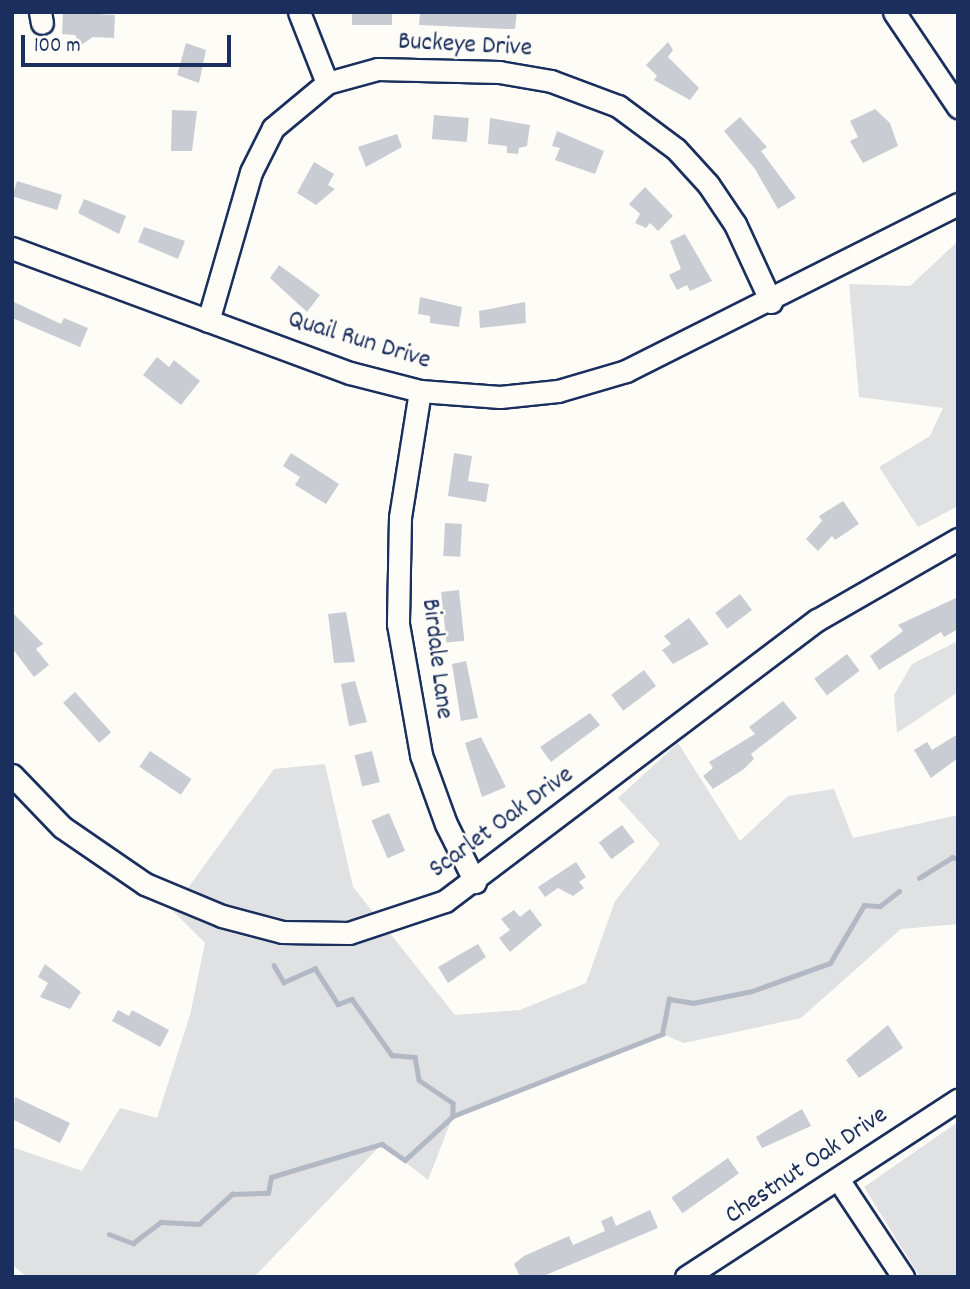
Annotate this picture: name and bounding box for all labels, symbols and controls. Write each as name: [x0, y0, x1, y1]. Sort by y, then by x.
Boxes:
scale bar: [24, 21, 234, 65]
street label: Buckeye Drive: [397, 27, 533, 65]
text: 100 m: [34, 32, 81, 62]
street label: Quail Run Drive: [284, 305, 434, 377]
street label: Birdale Lane: [413, 597, 459, 721]
street label: Scarlet Oak Drive: [424, 760, 580, 886]
street label: Chestnut Oak Drive: [720, 1100, 894, 1232]

